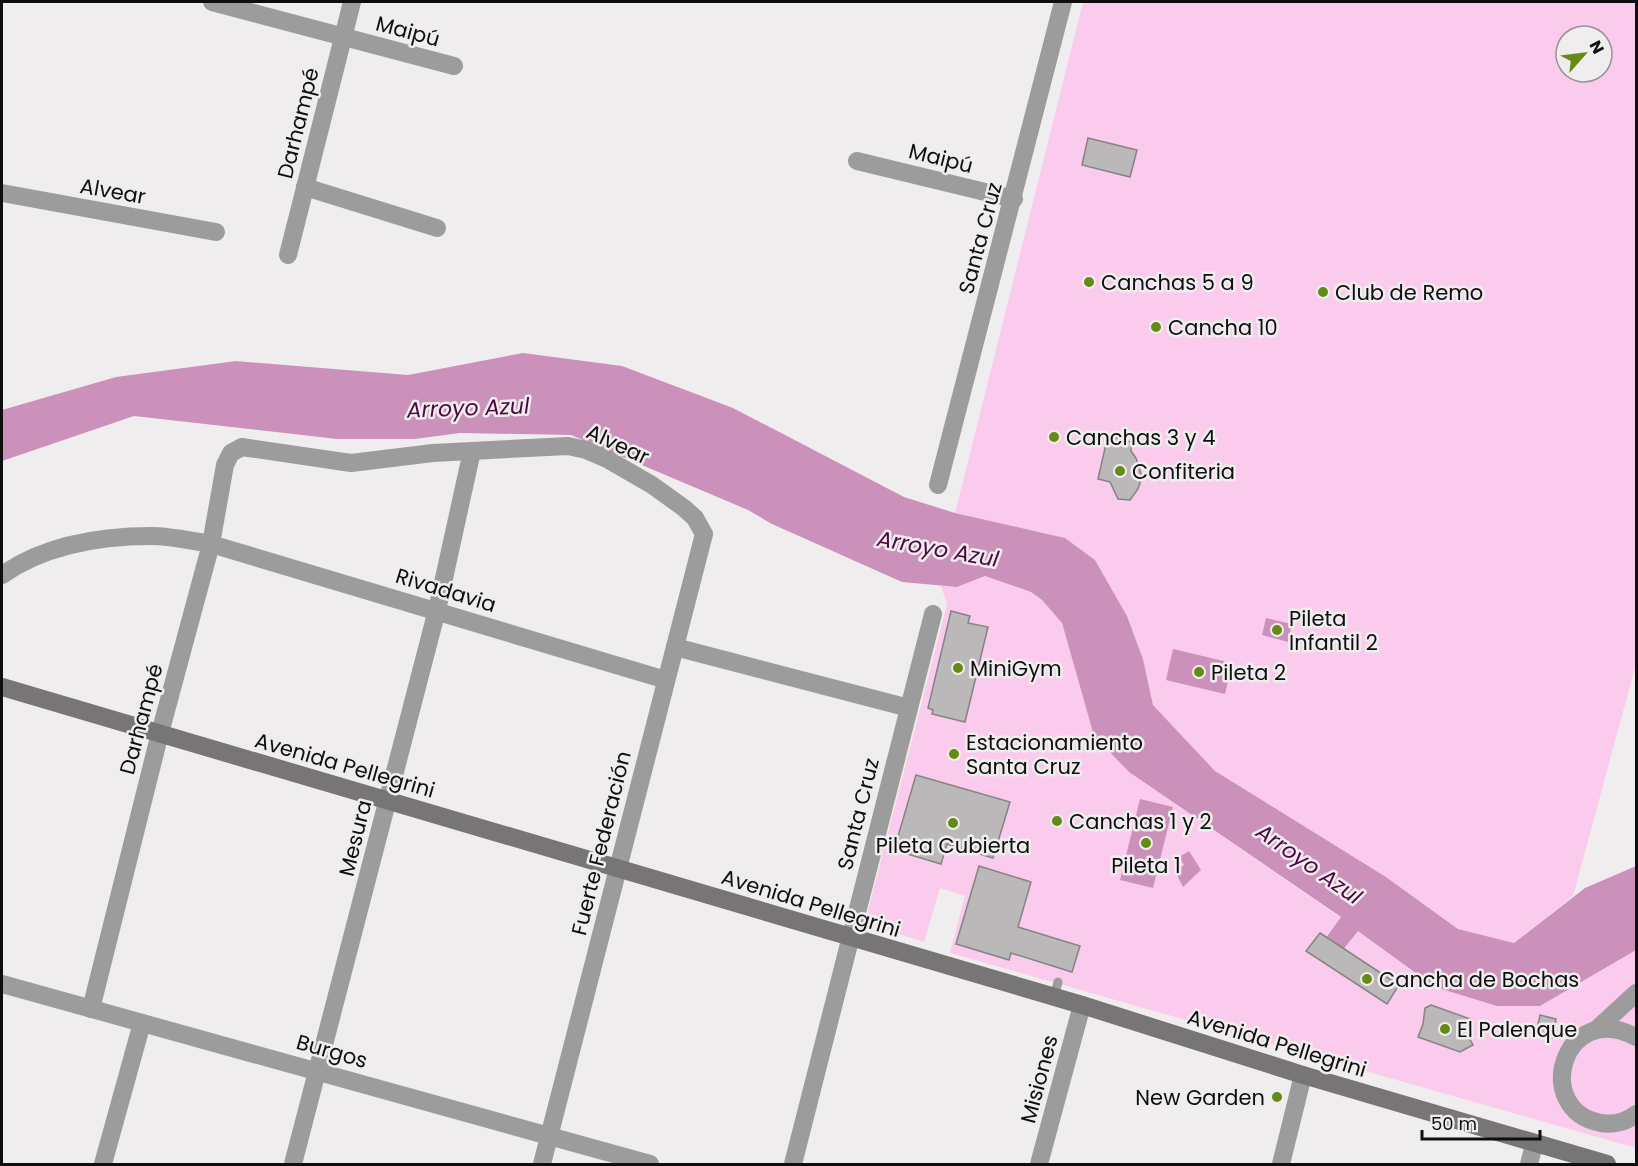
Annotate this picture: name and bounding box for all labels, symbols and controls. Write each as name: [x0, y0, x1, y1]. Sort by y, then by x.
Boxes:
street label: Maipú: [373, 9, 443, 53]
north arrow: [1554, 24, 1614, 84]
text: N: [1584, 36, 1610, 58]
street label: Darhampé: [270, 64, 326, 182]
street label: Maipú: [906, 136, 976, 180]
street label: Alvear: [78, 171, 148, 211]
street label: Santa Cruz: [951, 179, 1009, 297]
place label: Canchas 5 a 9: [1101, 268, 1254, 297]
marker: Canchas 5 a 9: [1082, 275, 1096, 289]
place label: Club de Remo: [1335, 278, 1483, 307]
marker: Club de Remo: [1316, 285, 1330, 299]
place label: Cancha 10: [1168, 313, 1278, 342]
marker: Cancha 10: [1149, 320, 1163, 334]
water label: Arroyo Azul: [405, 390, 530, 426]
street label: Alvear: [582, 417, 654, 471]
place label: Canchas 3 y 4: [1066, 423, 1215, 452]
marker: Canchas 3 y 4: [1047, 430, 1061, 444]
place label: Confiteria: [1132, 457, 1235, 486]
marker: Confiteria: [1113, 464, 1127, 478]
water label: Arroyo Azul: [874, 523, 1002, 575]
street label: Rivadavia: [392, 561, 500, 619]
place label: Pileta Infantil 2: [1289, 604, 1378, 657]
marker: Pileta Infantil 2: [1270, 623, 1284, 637]
place label: MiniGym: [970, 654, 1062, 683]
place label: Pileta 2: [1211, 658, 1286, 687]
street label: Darhampé: [112, 660, 170, 778]
marker: MiniGym: [951, 661, 965, 675]
marker: Pileta 2: [1192, 665, 1206, 679]
street label: Avenida Pellegrini: [252, 725, 438, 805]
place label: Estacionamiento Santa Cruz: [966, 728, 1143, 781]
marker: Estacionamiento Santa Cruz: [947, 747, 961, 761]
street label: Fuerte Federación: [564, 748, 638, 938]
street label: Santa Cruz: [830, 755, 886, 873]
street label: Mesura: [332, 797, 378, 879]
place label: Canchas 1 y 2: [1069, 807, 1212, 836]
marker: Canchas 1 y 2: [1050, 814, 1064, 828]
marker: Pileta Cubierta: [946, 816, 960, 830]
water label: Arroyo Azul: [1249, 816, 1369, 912]
place label: Pileta Cubierta: [876, 831, 1030, 860]
marker: Pileta 1: [1139, 836, 1153, 850]
place label: Pileta 1: [1111, 851, 1181, 880]
street label: Avenida Pellegrini: [718, 862, 904, 944]
place label: Cancha de Bochas: [1379, 965, 1579, 994]
marker: Cancha de Bochas: [1360, 972, 1374, 986]
street label: Avenida Pellegrini: [1184, 1002, 1370, 1084]
place label: El Palenque: [1457, 1015, 1577, 1044]
marker: El Palenque: [1438, 1022, 1452, 1036]
street label: Burgos: [293, 1027, 371, 1075]
street label: Misiones: [1013, 1032, 1065, 1126]
place label: New Garden: [1135, 1083, 1265, 1112]
marker: New Garden: [1270, 1090, 1284, 1104]
scale bar: [1422, 1103, 1540, 1141]
text: 50 m: [1431, 1111, 1477, 1136]

